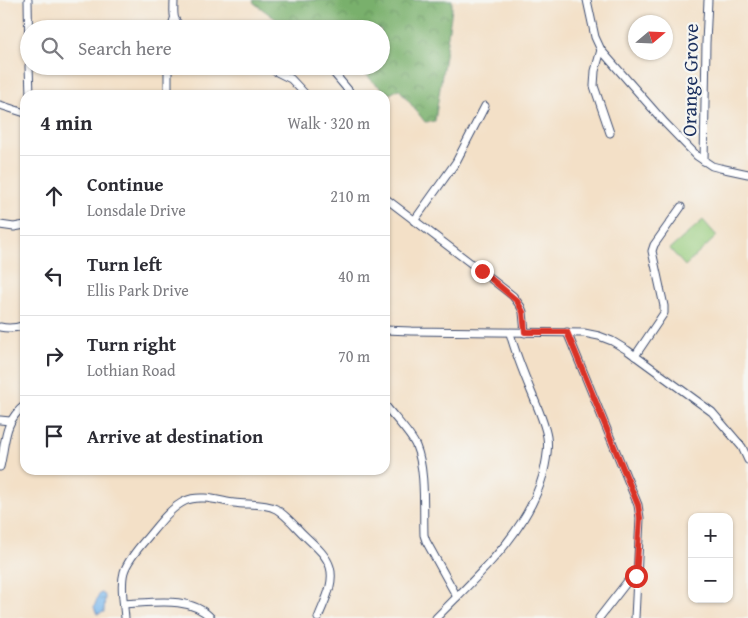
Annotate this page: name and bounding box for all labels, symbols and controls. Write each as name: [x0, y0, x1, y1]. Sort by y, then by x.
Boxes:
north arrow: [628, 15, 673, 60]
search box: [20, 20, 390, 75]
street label: Orange Grove: [674, 23, 705, 137]
icon: search: [38, 34, 66, 62]
text: Search here: [78, 34, 172, 62]
text: 4 min: [40, 107, 92, 138]
text: Walk · 320 m: [287, 111, 370, 135]
text: Continue: [87, 170, 164, 198]
icon: ahead: [40, 182, 68, 210]
text: 210 m: [330, 184, 370, 208]
text: Lonsdale Drive: [87, 198, 186, 222]
text: Turn left: [87, 250, 162, 278]
route end: [471, 260, 494, 283]
icon: left: [40, 262, 68, 290]
text: 40 m: [338, 264, 370, 288]
text: Ellis Park Drive: [87, 278, 189, 302]
text: Turn right: [87, 330, 176, 358]
icon: right: [40, 342, 68, 370]
text: 70 m: [338, 344, 370, 368]
text: Lothian Road: [87, 358, 176, 382]
icon: arrive: [40, 422, 68, 450]
text: Arrive at destination: [87, 422, 263, 450]
map controls: [688, 513, 733, 603]
button: +: [688, 513, 733, 558]
button: −: [688, 558, 733, 603]
route start: [625, 565, 648, 588]

